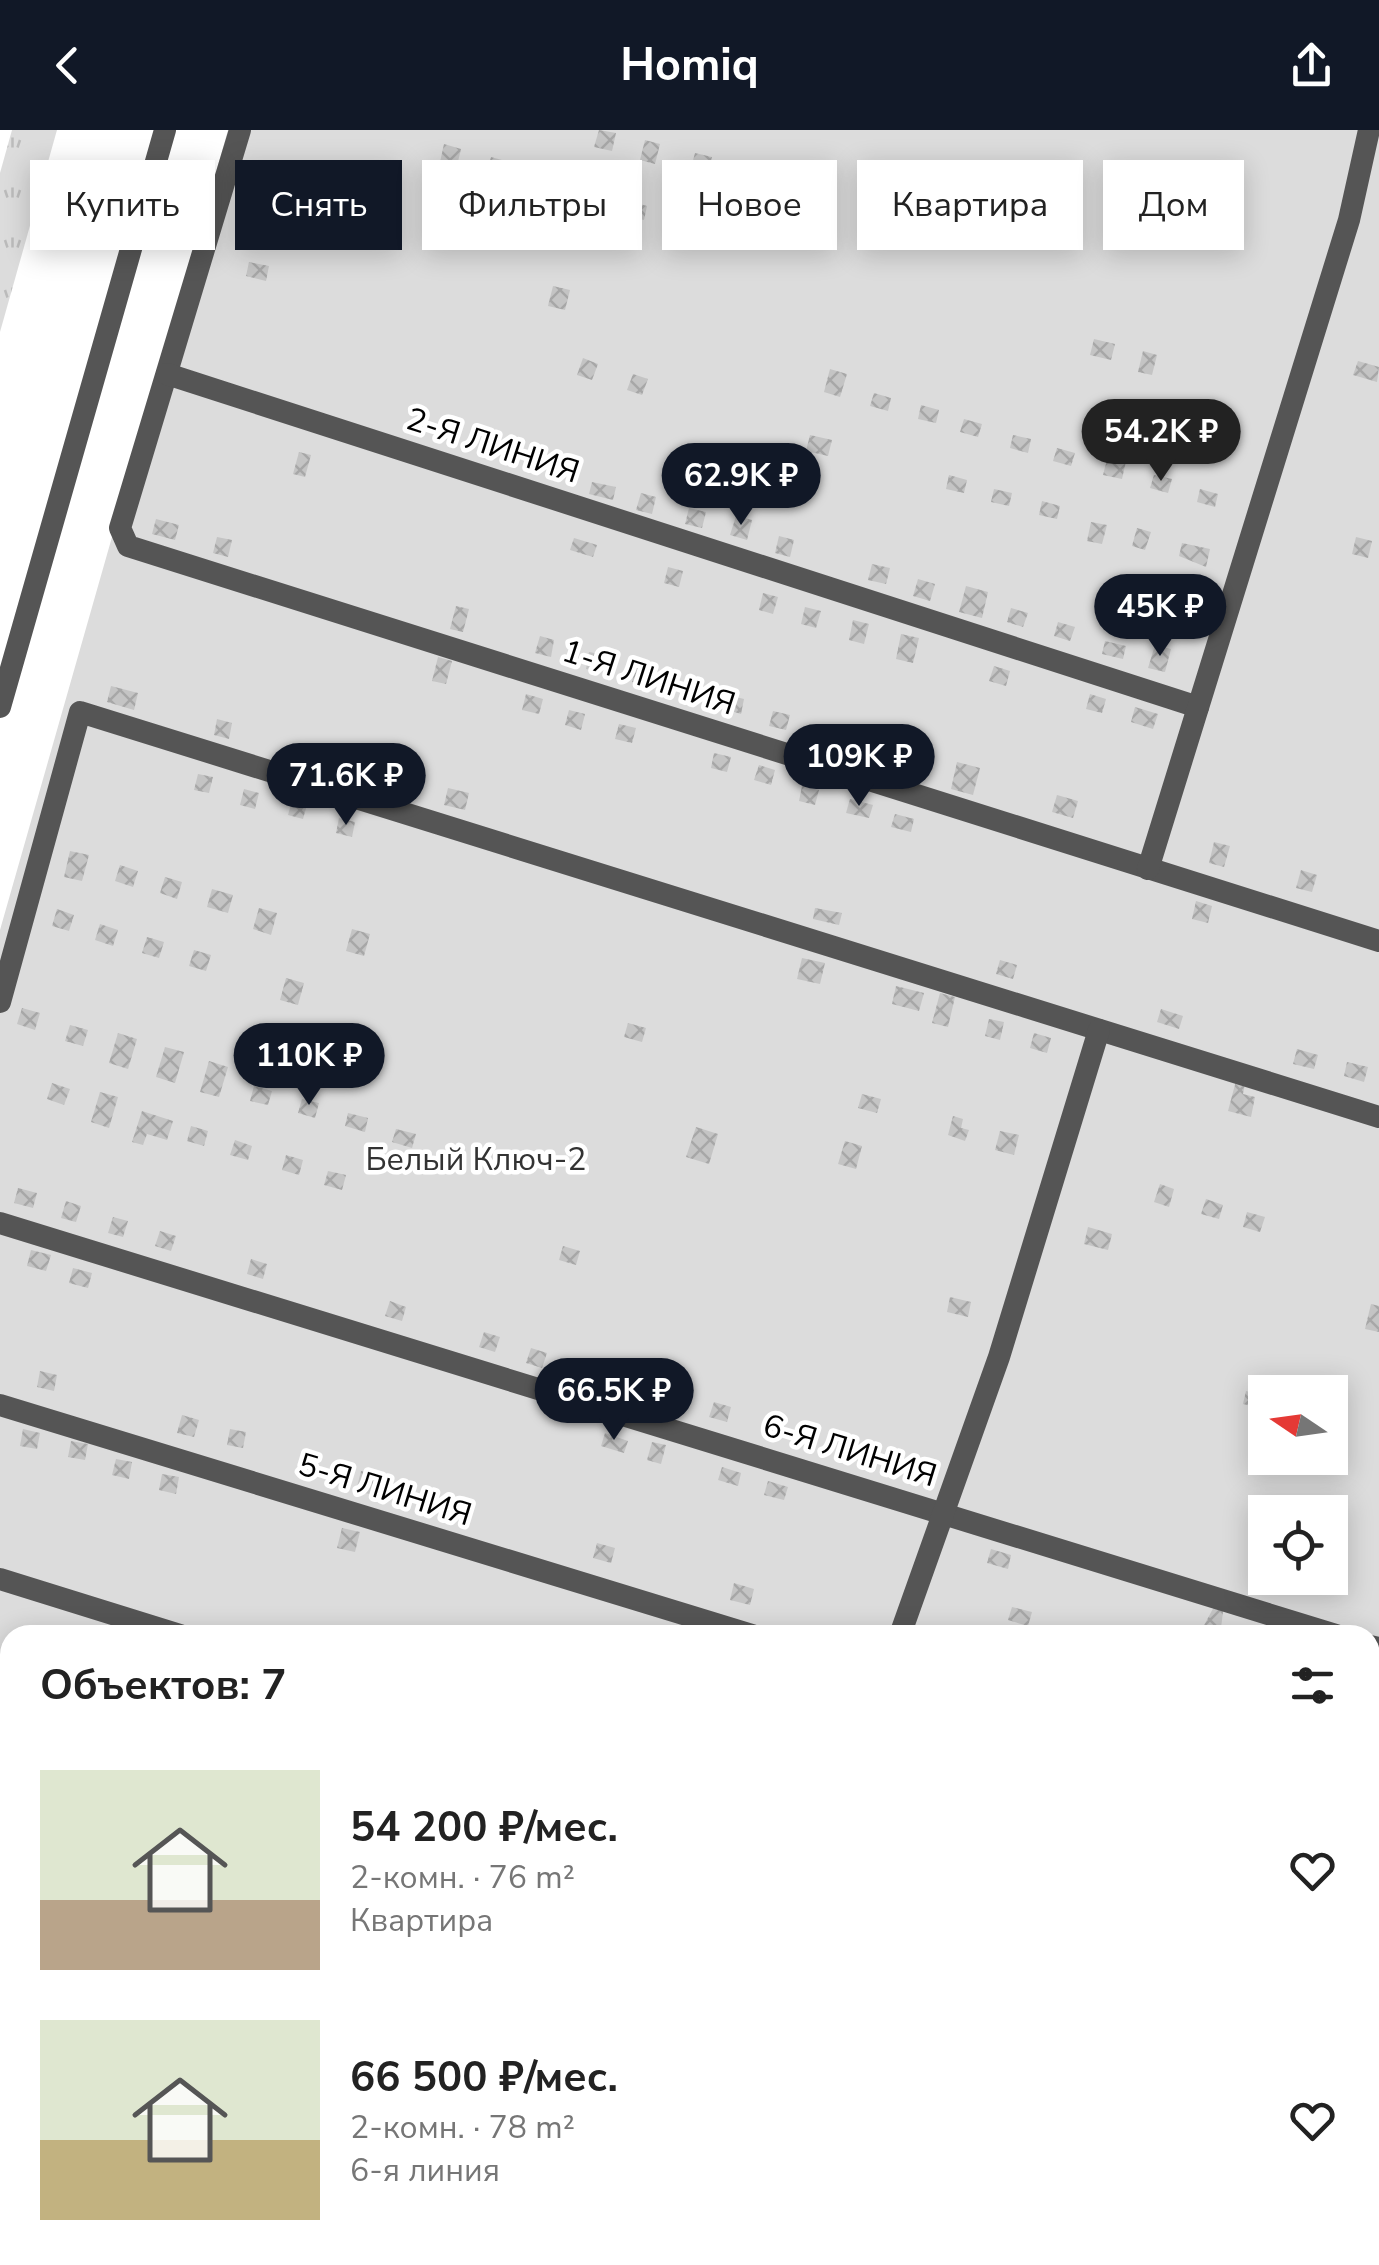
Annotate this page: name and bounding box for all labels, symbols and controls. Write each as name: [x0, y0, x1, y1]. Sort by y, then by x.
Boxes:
text: Homiq: [620, 35, 759, 96]
icon: back: [40, 38, 95, 93]
icon: share: [1284, 38, 1339, 93]
chip: Купить: [30, 160, 215, 250]
chip: Снять: [235, 160, 402, 250]
chip: Фильтры: [422, 160, 642, 250]
chip: Новое: [662, 160, 837, 250]
chip: Квартира: [857, 160, 1083, 250]
chip: Дом: [1103, 160, 1244, 250]
street label: 2-Я ЛИНИЯ: [401, 397, 585, 494]
pin: 54.2K ₽: [1069, 399, 1253, 484]
text: 54.2K ₽: [1104, 410, 1218, 453]
pin: 62.9K ₽: [649, 443, 833, 528]
text: 62.9K ₽: [684, 454, 798, 497]
pin: 45K ₽: [1090, 574, 1230, 659]
text: 45K ₽: [1116, 585, 1204, 628]
street label: 1-Я ЛИНИЯ: [557, 629, 741, 726]
pin: 109K ₽: [778, 724, 940, 809]
text: 109K ₽: [806, 735, 912, 778]
pin: 71.6K ₽: [254, 743, 438, 828]
text: 71.6K ₽: [289, 754, 403, 797]
pin: 110K ₽: [228, 1023, 390, 1108]
text: 110K ₽: [256, 1034, 362, 1077]
park label: Белый Ключ-2: [365, 1138, 587, 1181]
pin: 66.5K ₽: [522, 1358, 706, 1443]
text: 66.5K ₽: [557, 1369, 671, 1412]
north arrow: [1248, 1375, 1348, 1475]
map controls: [1248, 1375, 1348, 1595]
street label: 6-Я ЛИНИЯ: [758, 1404, 942, 1497]
street label: 5-Я ЛИНИЯ: [293, 1443, 477, 1536]
button: locate: [1248, 1495, 1348, 1595]
text: Объектов: 7: [40, 1657, 286, 1714]
icon: filters: [1285, 1658, 1340, 1713]
text: 54 200 ₽/мес.: [350, 1799, 618, 1856]
icon: home: [120, 1810, 240, 1930]
icon: heart: [1285, 1843, 1340, 1898]
text: 2-комн. · 76 m²: [350, 1856, 575, 1899]
text: Квартира: [350, 1899, 493, 1942]
text: 66 500 ₽/мес.: [350, 2049, 618, 2106]
icon: home: [120, 2060, 240, 2180]
icon: heart: [1285, 2093, 1340, 2148]
text: 2-комн. · 78 m²: [350, 2106, 575, 2149]
text: 6-я линия: [350, 2149, 500, 2192]

